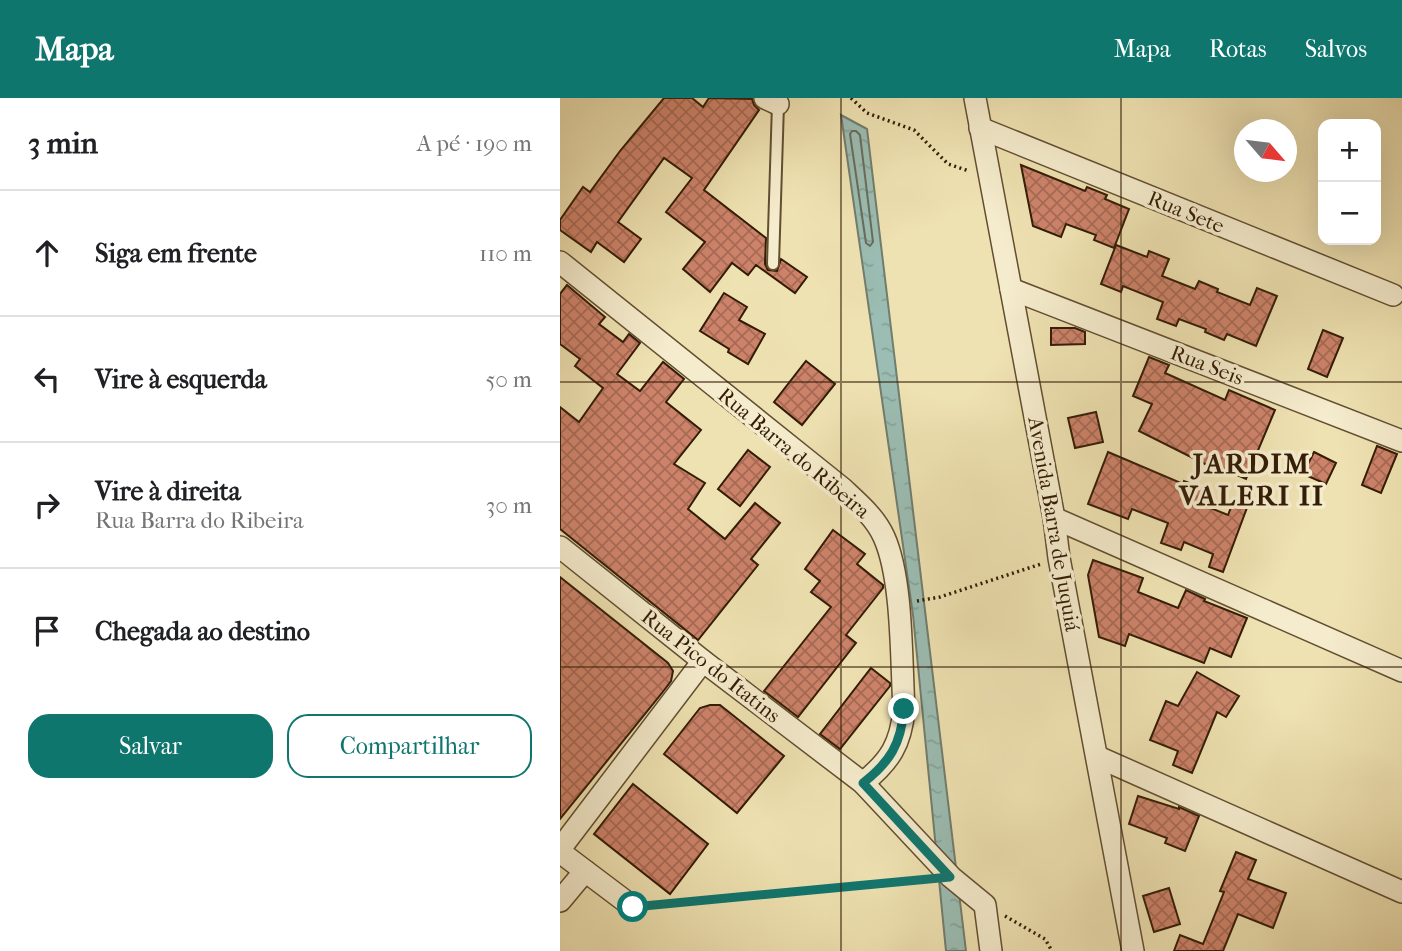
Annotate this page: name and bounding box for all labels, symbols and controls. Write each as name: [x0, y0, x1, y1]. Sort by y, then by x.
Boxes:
text: Mapa: [35, 30, 114, 69]
text: Mapa: [1114, 35, 1171, 63]
text: Rotas: [1209, 35, 1267, 63]
text: Salvos: [1305, 35, 1367, 63]
north arrow: [1234, 119, 1297, 182]
map controls: [1318, 119, 1381, 245]
button: +: [1318, 119, 1381, 182]
text: 3 min: [28, 126, 98, 161]
text: A pé · 190 m: [417, 130, 532, 157]
button: −: [1318, 182, 1381, 245]
street label: Rua Sete: [1144, 186, 1228, 238]
icon: ahead: [28, 234, 66, 272]
text: Siga em frente: [95, 238, 257, 269]
text: 110 m: [479, 240, 532, 267]
street label: Rua Seis: [1167, 340, 1247, 390]
icon: left: [28, 360, 66, 398]
text: Vire à esquerda: [95, 364, 267, 395]
text: 50 m: [485, 366, 532, 393]
street label: Rua Barra do Ribeira: [713, 383, 875, 524]
street label: Avenida Barra de Juquiá: [1023, 414, 1085, 633]
district label: JARDIM VALERI II: [1178, 447, 1325, 512]
text: Vire à direita: [95, 476, 241, 507]
icon: right: [28, 486, 66, 524]
text: 30 m: [486, 492, 532, 519]
text: Rua Barra do Ribeira: [95, 507, 304, 534]
street label: Rua Pico do Itatins: [637, 604, 785, 728]
icon: arrive: [28, 612, 66, 650]
text: Chegada ao destino: [95, 616, 310, 647]
route end: [888, 693, 919, 724]
button: Salvar: [28, 714, 273, 778]
button: Compartilhar: [287, 714, 532, 778]
route start: [617, 891, 648, 922]

